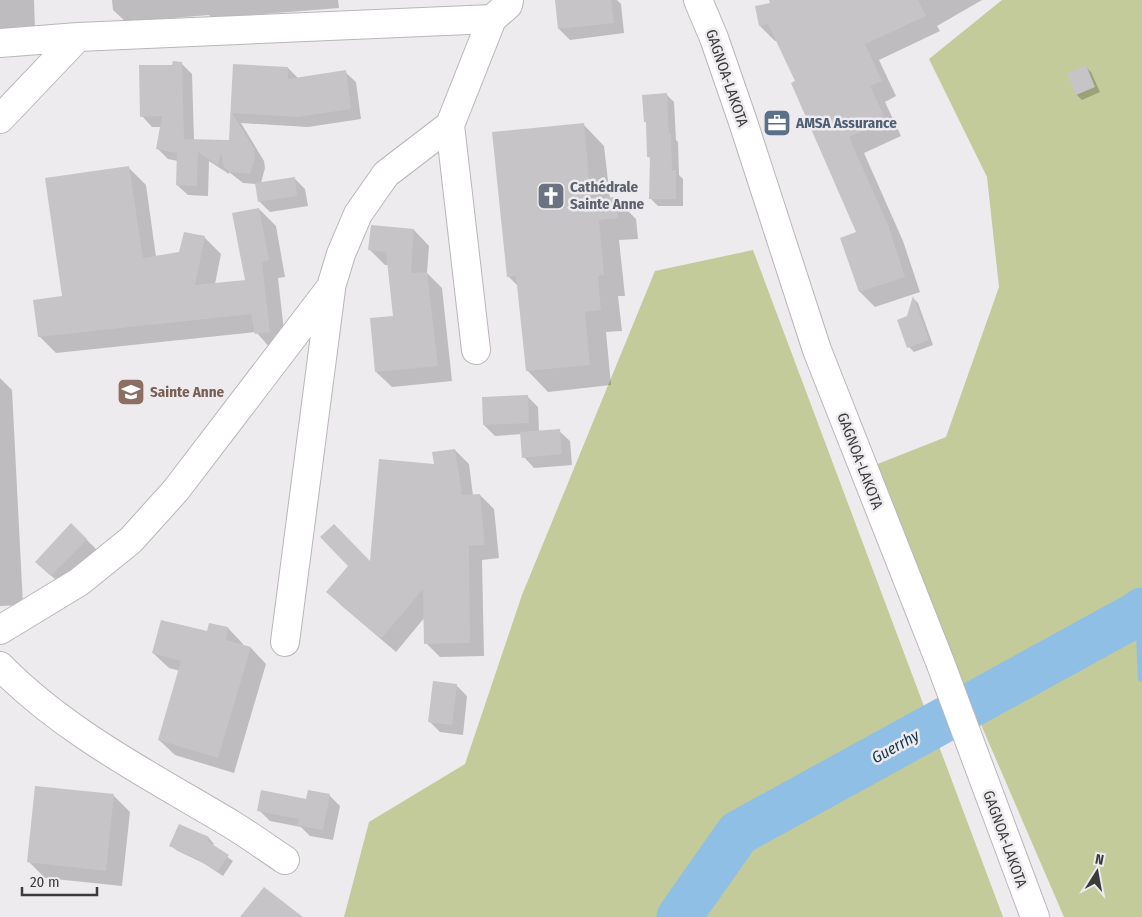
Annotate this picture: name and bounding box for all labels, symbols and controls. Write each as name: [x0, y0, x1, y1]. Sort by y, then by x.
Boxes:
street label: GAGNOA-LAKOTA: [702, 27, 752, 129]
office icon: AMSA Assurance: [762, 108, 792, 138]
place label: AMSA Assurance: [795, 114, 897, 132]
place label: Cathédrale Sainte Anne: [570, 178, 645, 213]
church icon: Cathédrale Sainte Anne: [536, 181, 566, 211]
school or university icon: Sainte Anne: [116, 377, 146, 407]
place label: Sainte Anne: [150, 383, 225, 401]
street label: GAGNOA-LAKOTA: [833, 410, 887, 512]
water label: Guerrhy: [868, 725, 923, 767]
street label: GAGNOA-LAKOTA: [979, 788, 1031, 890]
north arrow: [1072, 847, 1122, 897]
text: N: [1094, 851, 1105, 869]
scale bar: [22, 864, 98, 896]
text: 20 m: [30, 873, 60, 891]

